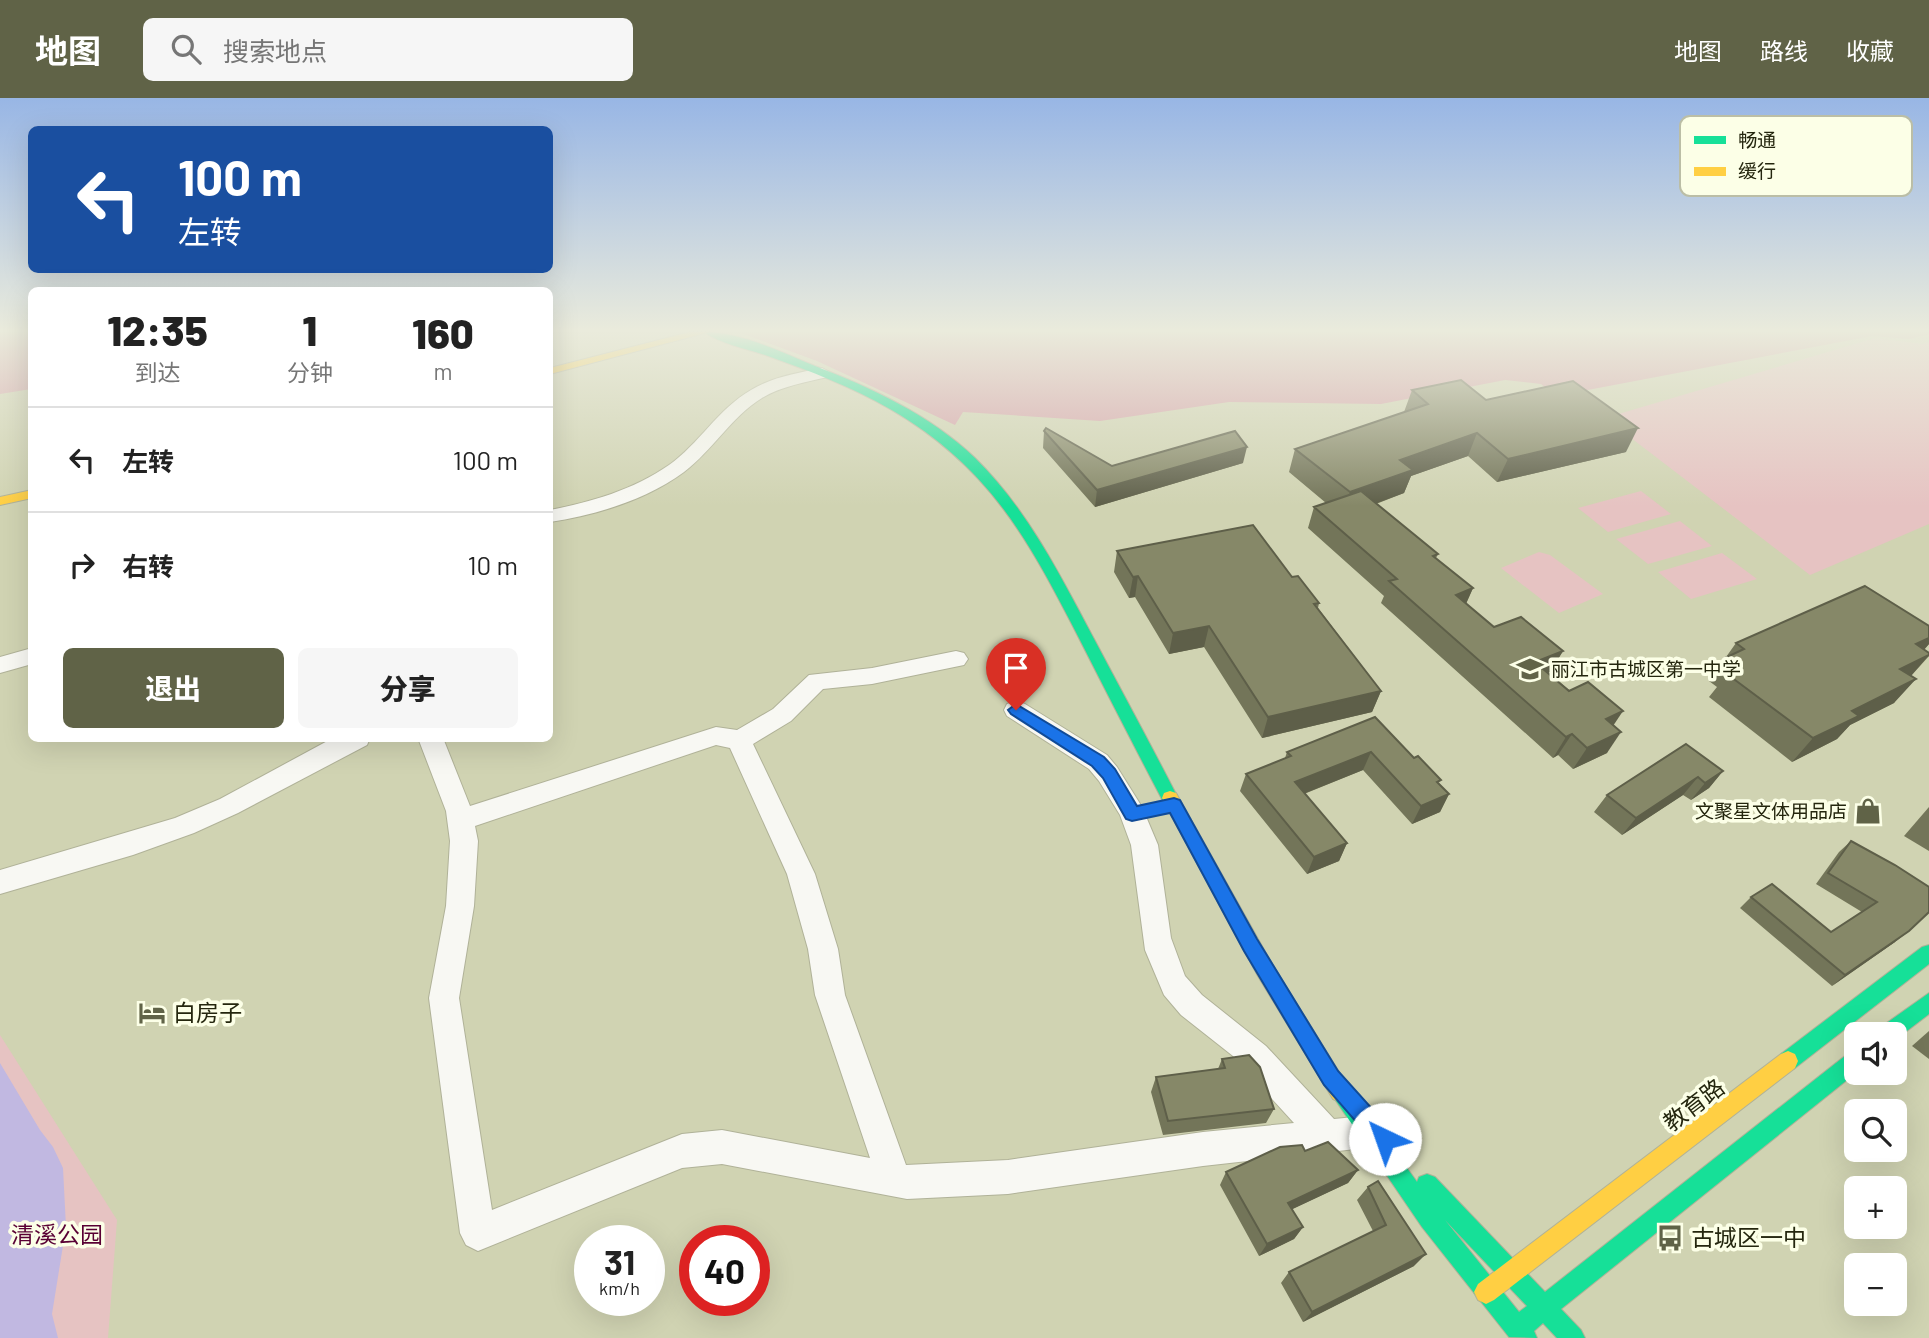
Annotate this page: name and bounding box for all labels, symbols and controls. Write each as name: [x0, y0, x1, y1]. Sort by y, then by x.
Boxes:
search box: [143, 18, 633, 81]
text: 地图: [35, 30, 101, 70]
icon: search: [167, 30, 205, 68]
text: 搜索地点: [223, 35, 327, 66]
text: 地图: [1674, 36, 1722, 65]
text: 路线: [1760, 36, 1808, 65]
text: 收藏: [1846, 36, 1894, 65]
legend: [1680, 116, 1912, 196]
text: 畅通: [1738, 128, 1776, 151]
text: 100 m: [178, 147, 302, 206]
icon: left: [63, 154, 154, 245]
text: 缓行: [1738, 159, 1776, 182]
text: 左转: [178, 212, 242, 250]
text: 12:35: [107, 304, 208, 354]
text: 1: [302, 304, 317, 354]
text: 160: [412, 307, 474, 357]
text: m: [433, 357, 452, 385]
text: 到达: [134, 358, 180, 386]
text: 分钟: [287, 358, 333, 386]
icon: left: [63, 441, 101, 479]
text: 100 m: [453, 444, 518, 475]
text: 左转: [122, 445, 174, 476]
icon: right: [63, 546, 101, 584]
text: 10 m: [468, 549, 518, 580]
text: 右转: [122, 550, 174, 581]
pin: [986, 638, 1046, 710]
button: 退出: [63, 648, 284, 728]
button: 分享: [298, 648, 518, 728]
icon: arrive: [997, 649, 1035, 687]
school or university icon: 丽江市古城区第一中学: [1515, 654, 1545, 684]
place label: 丽江市古城区第一中学: [1551, 657, 1741, 680]
shop icon: 文聚星文体用品店: [1853, 796, 1883, 826]
place label: 文聚星文体用品店: [1695, 799, 1847, 822]
hotel icon: 白房子: [137, 998, 167, 1028]
place label: 白房子: [173, 998, 242, 1026]
map controls: [1844, 1022, 1907, 1316]
button: sound: [1844, 1022, 1907, 1085]
street label: 教育路: [1657, 1072, 1729, 1136]
button: search: [1844, 1099, 1907, 1162]
position arrow: [1348, 1102, 1422, 1176]
button: +: [1844, 1176, 1907, 1239]
park label: 清溪公园: [11, 1220, 103, 1248]
bus stop icon: 古城区一中: [1655, 1223, 1685, 1253]
place label: 古城区一中: [1691, 1223, 1806, 1251]
speed limit sign: 40: [679, 1225, 770, 1316]
text: 31: [604, 1240, 635, 1282]
button: −: [1844, 1253, 1907, 1316]
text: km/h: [599, 1277, 640, 1299]

